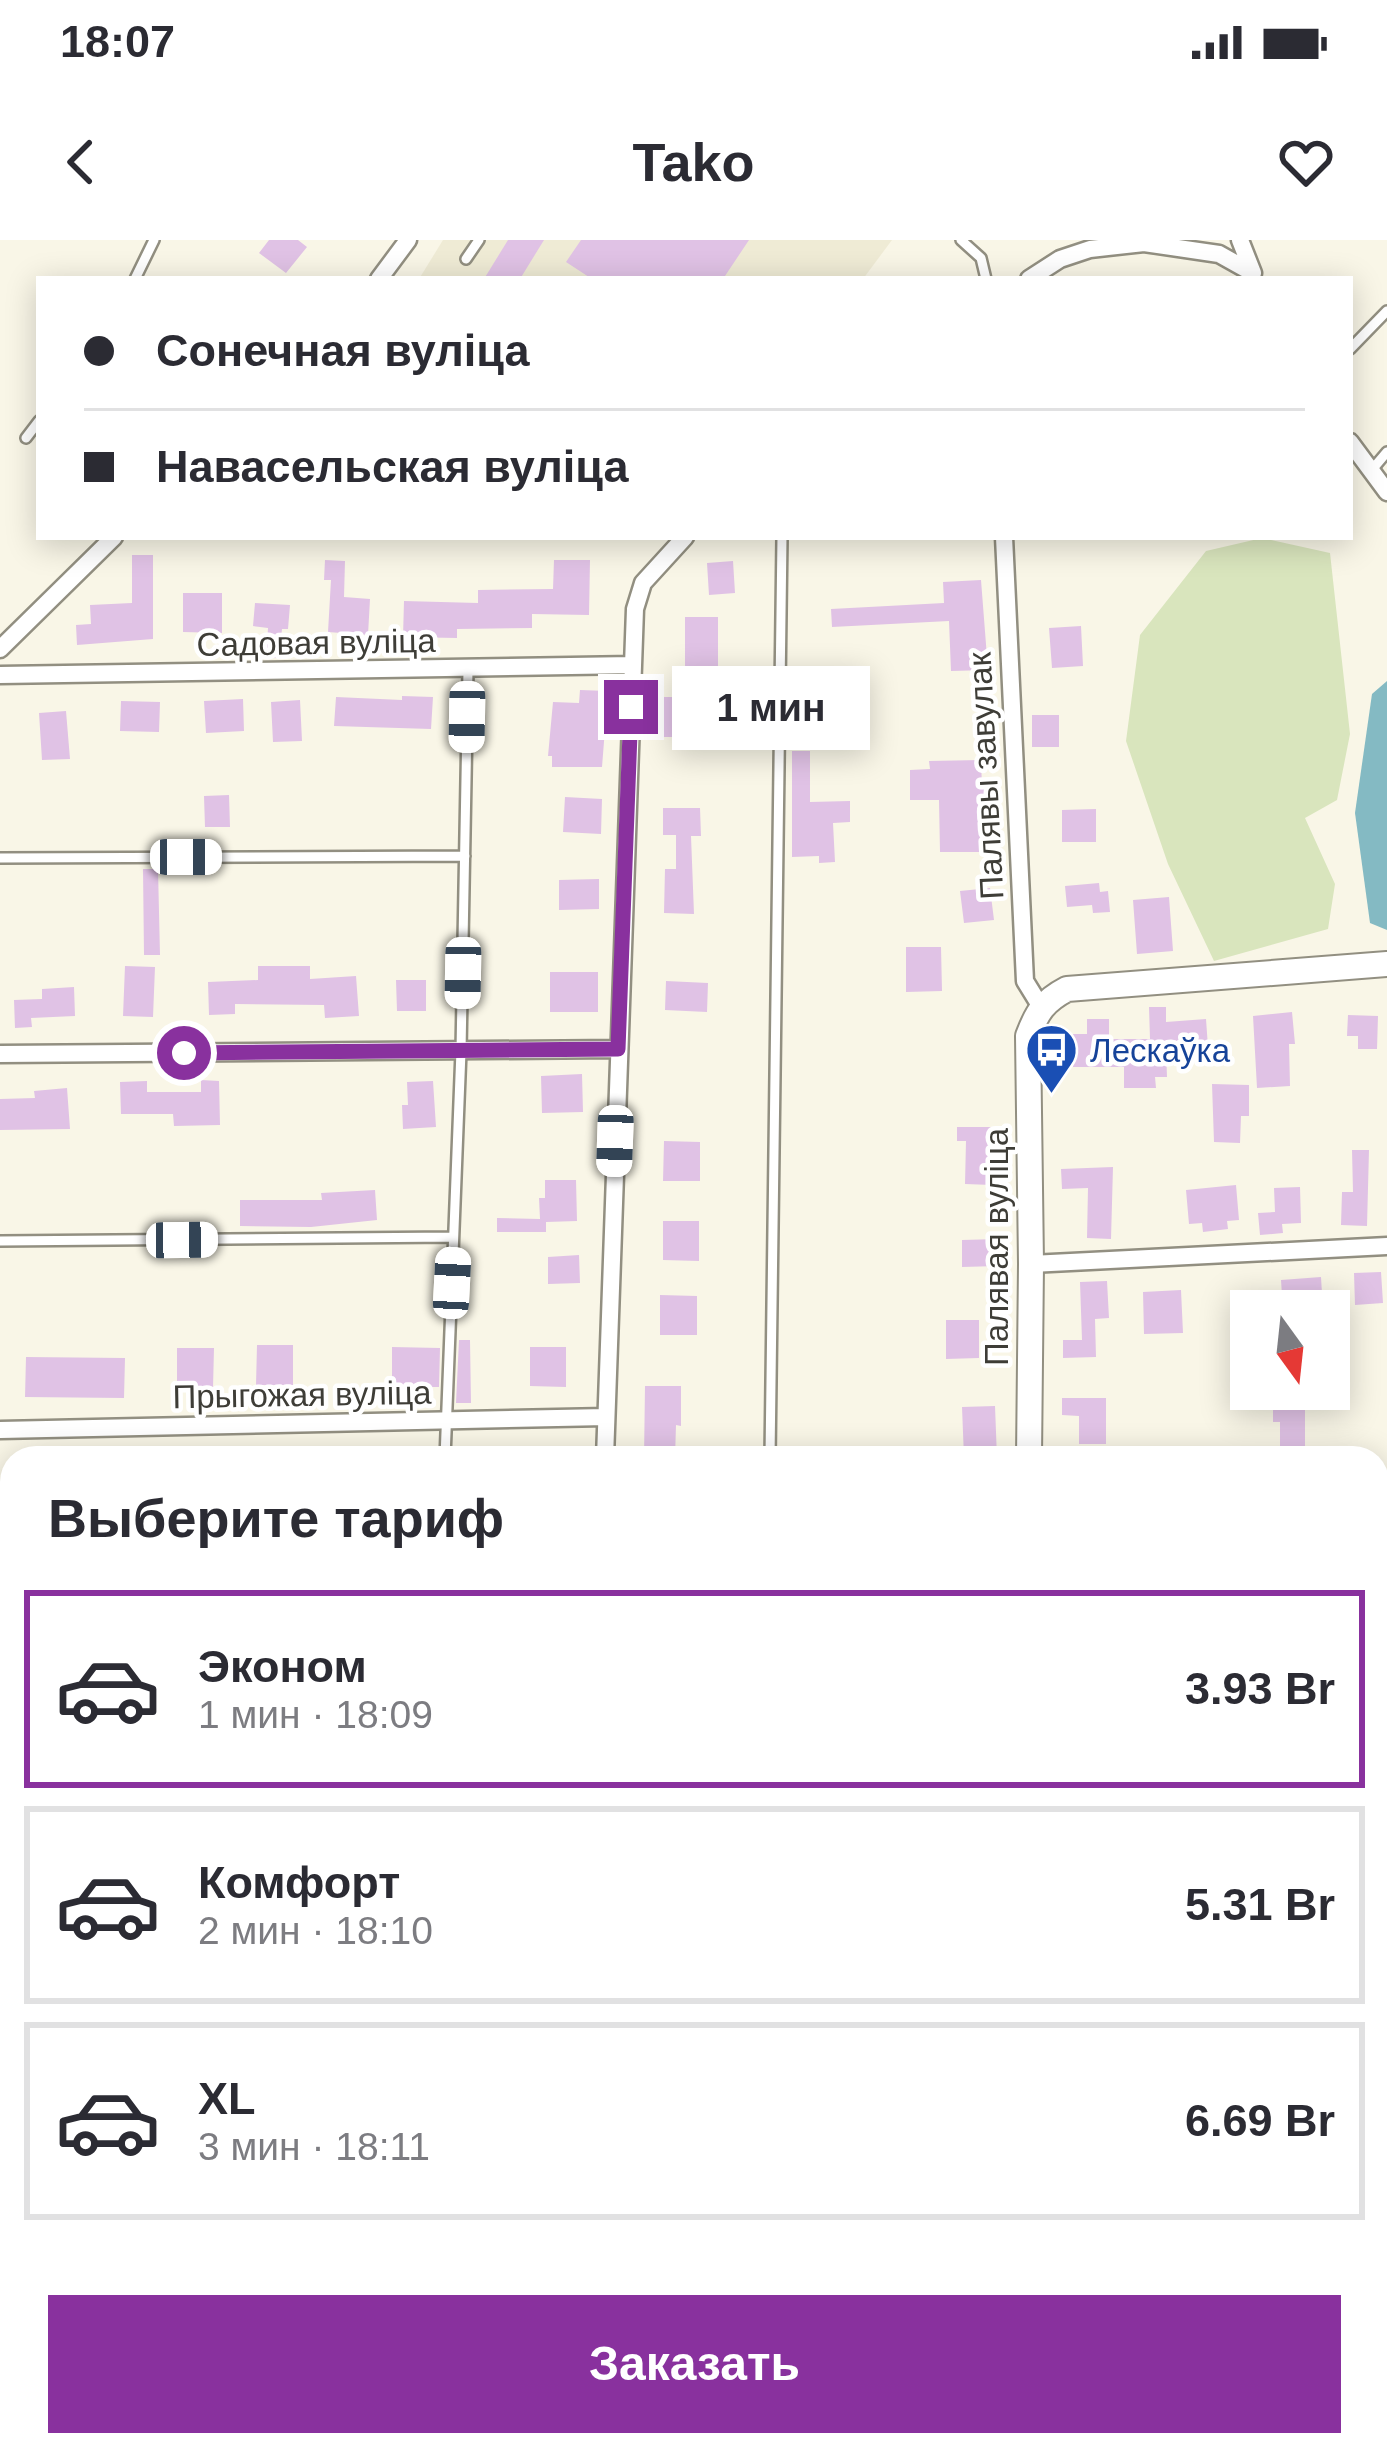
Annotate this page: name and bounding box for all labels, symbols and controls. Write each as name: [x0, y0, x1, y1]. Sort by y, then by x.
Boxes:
text: 18:07: [60, 16, 175, 67]
icon: back: [48, 129, 114, 195]
icon: heart: [1273, 129, 1339, 195]
text: Tako: [632, 132, 755, 192]
text: Сонечная вуліца: [156, 325, 529, 376]
text: Навасельская вуліца: [156, 441, 629, 492]
street label: Садовая вуліца: [196, 622, 437, 663]
street label: Палявы завулак: [961, 651, 1010, 901]
callout: 1 мин: [673, 665, 871, 749]
route end: [604, 680, 658, 734]
car: [448, 681, 486, 753]
text: 1 мин: [717, 686, 825, 729]
car: [150, 839, 222, 875]
car: [444, 937, 482, 1009]
bus stop icon: Лескаўка: [1023, 1022, 1079, 1096]
route start: [157, 1026, 211, 1080]
place label: Лескаўка: [1090, 1032, 1231, 1069]
car: [596, 1104, 634, 1178]
street label: Палявая вуліца: [978, 1127, 1015, 1366]
car: [146, 1221, 218, 1259]
car: [432, 1246, 472, 1320]
north arrow: [1230, 1290, 1350, 1410]
map controls: [1230, 1290, 1350, 1410]
street label: Прыгожая вуліца: [172, 1374, 432, 1415]
text: Выберите тариф: [48, 1488, 504, 1548]
icon: car: [54, 1635, 162, 1743]
text: Эконом: [198, 1641, 367, 1692]
text: 3.93 Br: [1185, 1663, 1335, 1714]
text: 1 мин · 18:09: [198, 1693, 433, 1736]
icon: car: [54, 1851, 162, 1959]
text: Комфорт: [198, 1857, 400, 1908]
text: 5.31 Br: [1185, 1879, 1335, 1930]
text: 2 мин · 18:10: [198, 1909, 433, 1952]
icon: car: [54, 2067, 162, 2175]
text: XL: [198, 2073, 256, 2124]
text: 6.69 Br: [1185, 2095, 1335, 2146]
text: 3 мин · 18:11: [198, 2125, 430, 2168]
button: Заказать: [48, 2295, 1341, 2433]

